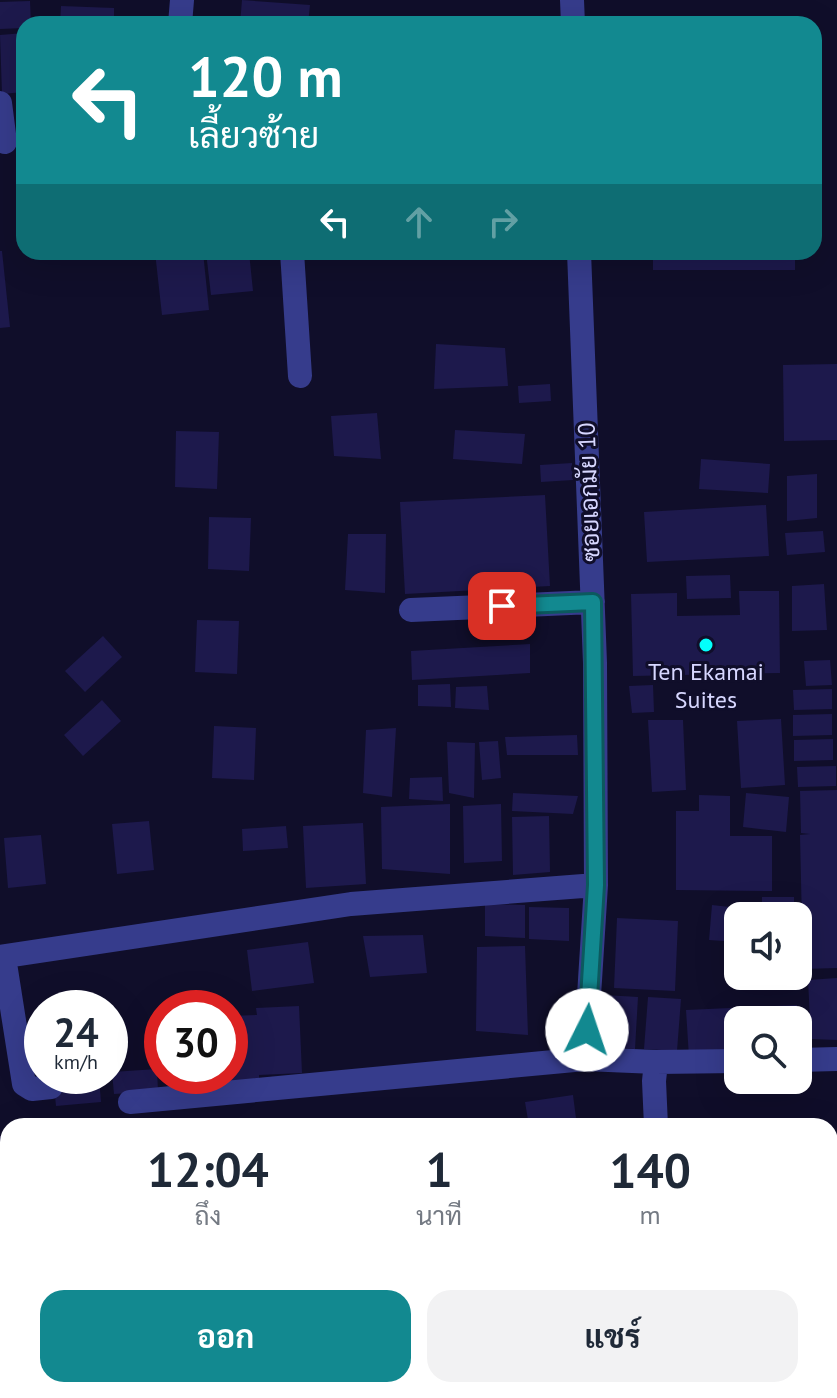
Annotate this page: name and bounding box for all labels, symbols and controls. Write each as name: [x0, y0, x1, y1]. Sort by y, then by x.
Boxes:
text: 120 m: [188, 40, 343, 112]
icon: left: [56, 48, 160, 152]
text: เลี้ยวซ้าย: [188, 111, 319, 158]
icon: left: [313, 200, 357, 244]
icon: ahead: [397, 200, 441, 244]
icon: right: [481, 200, 525, 244]
street label: ซอยเอกมัย 10: [571, 422, 606, 562]
pin: [468, 572, 536, 640]
icon: arrive: [480, 584, 524, 628]
marker: Ten Ekamai Suites: [697, 636, 715, 654]
place label: Ten Ekamai Suites: [648, 656, 764, 715]
map controls: [724, 902, 812, 1094]
button: sound: [724, 902, 812, 990]
position arrow: [545, 988, 629, 1072]
speed limit sign: 30: [144, 990, 248, 1094]
text: 24: [53, 1006, 99, 1058]
button: search: [724, 1006, 812, 1094]
text: km/h: [54, 1049, 98, 1075]
text: 12:04: [147, 1138, 269, 1200]
text: 1: [425, 1138, 453, 1200]
text: 140: [609, 1139, 691, 1201]
text: m: [640, 1198, 661, 1231]
text: ถึง: [194, 1199, 221, 1232]
text: นาที: [416, 1199, 462, 1232]
button: ออก: [40, 1290, 411, 1382]
button: แชร์: [427, 1290, 798, 1382]

